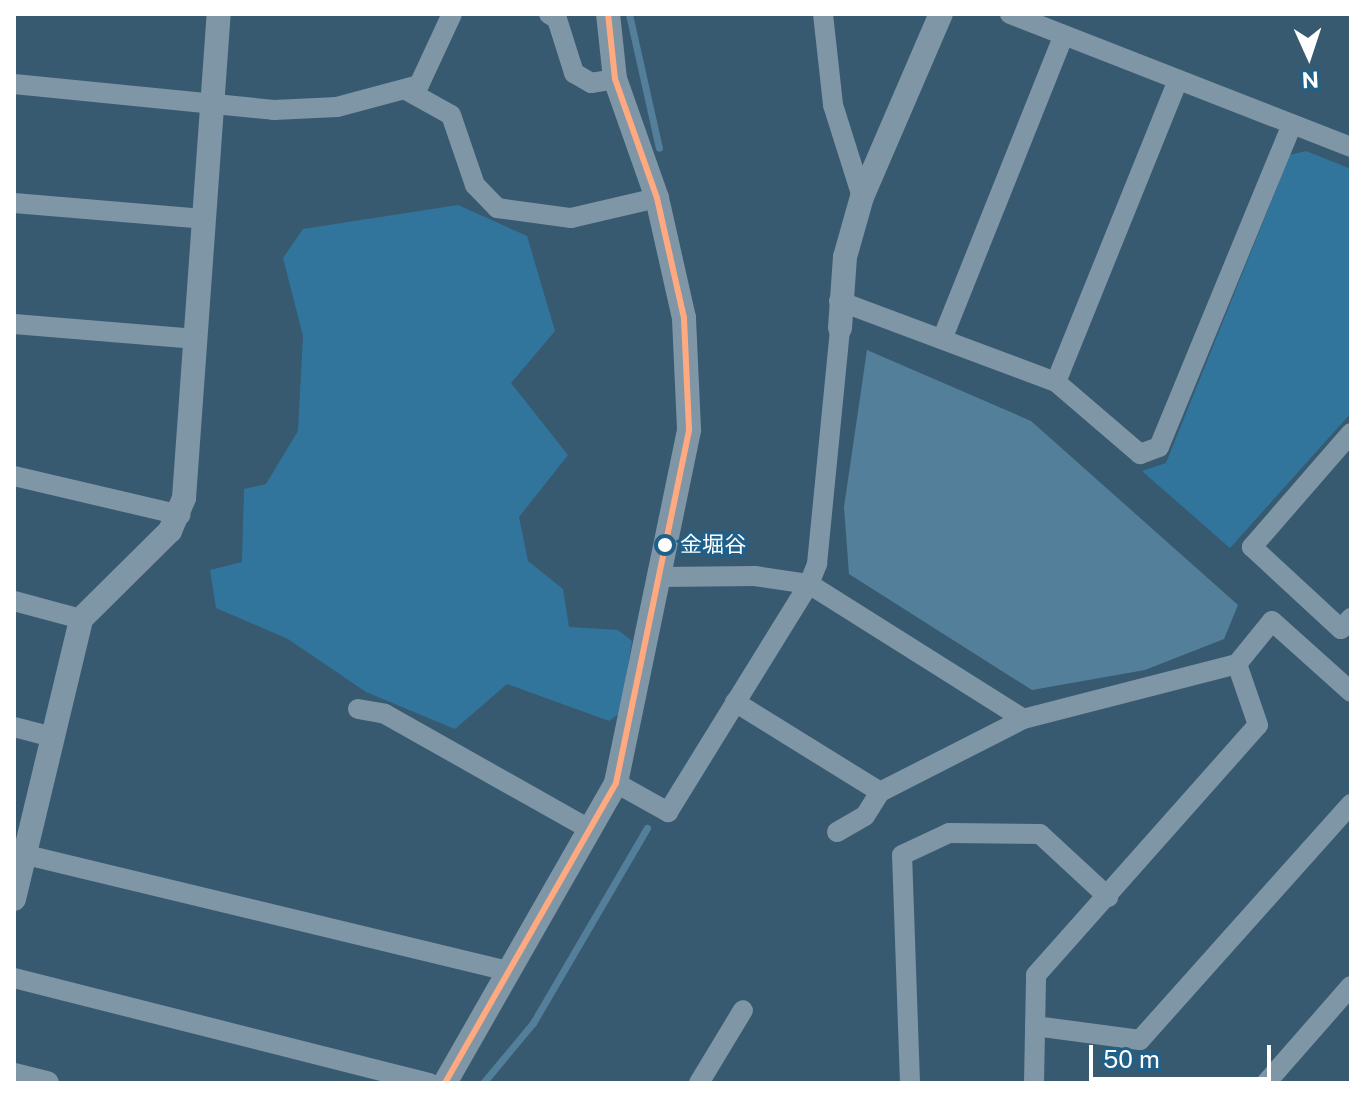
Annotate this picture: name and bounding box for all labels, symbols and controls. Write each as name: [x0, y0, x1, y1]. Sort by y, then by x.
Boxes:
north arrow: [1269, 16, 1349, 96]
text: N: [1301, 67, 1320, 93]
place label: 金堀谷: [680, 532, 746, 558]
marker: 金堀谷: [657, 537, 673, 553]
scale bar: [1093, 1029, 1275, 1079]
text: 50 m: [1103, 1045, 1160, 1073]

